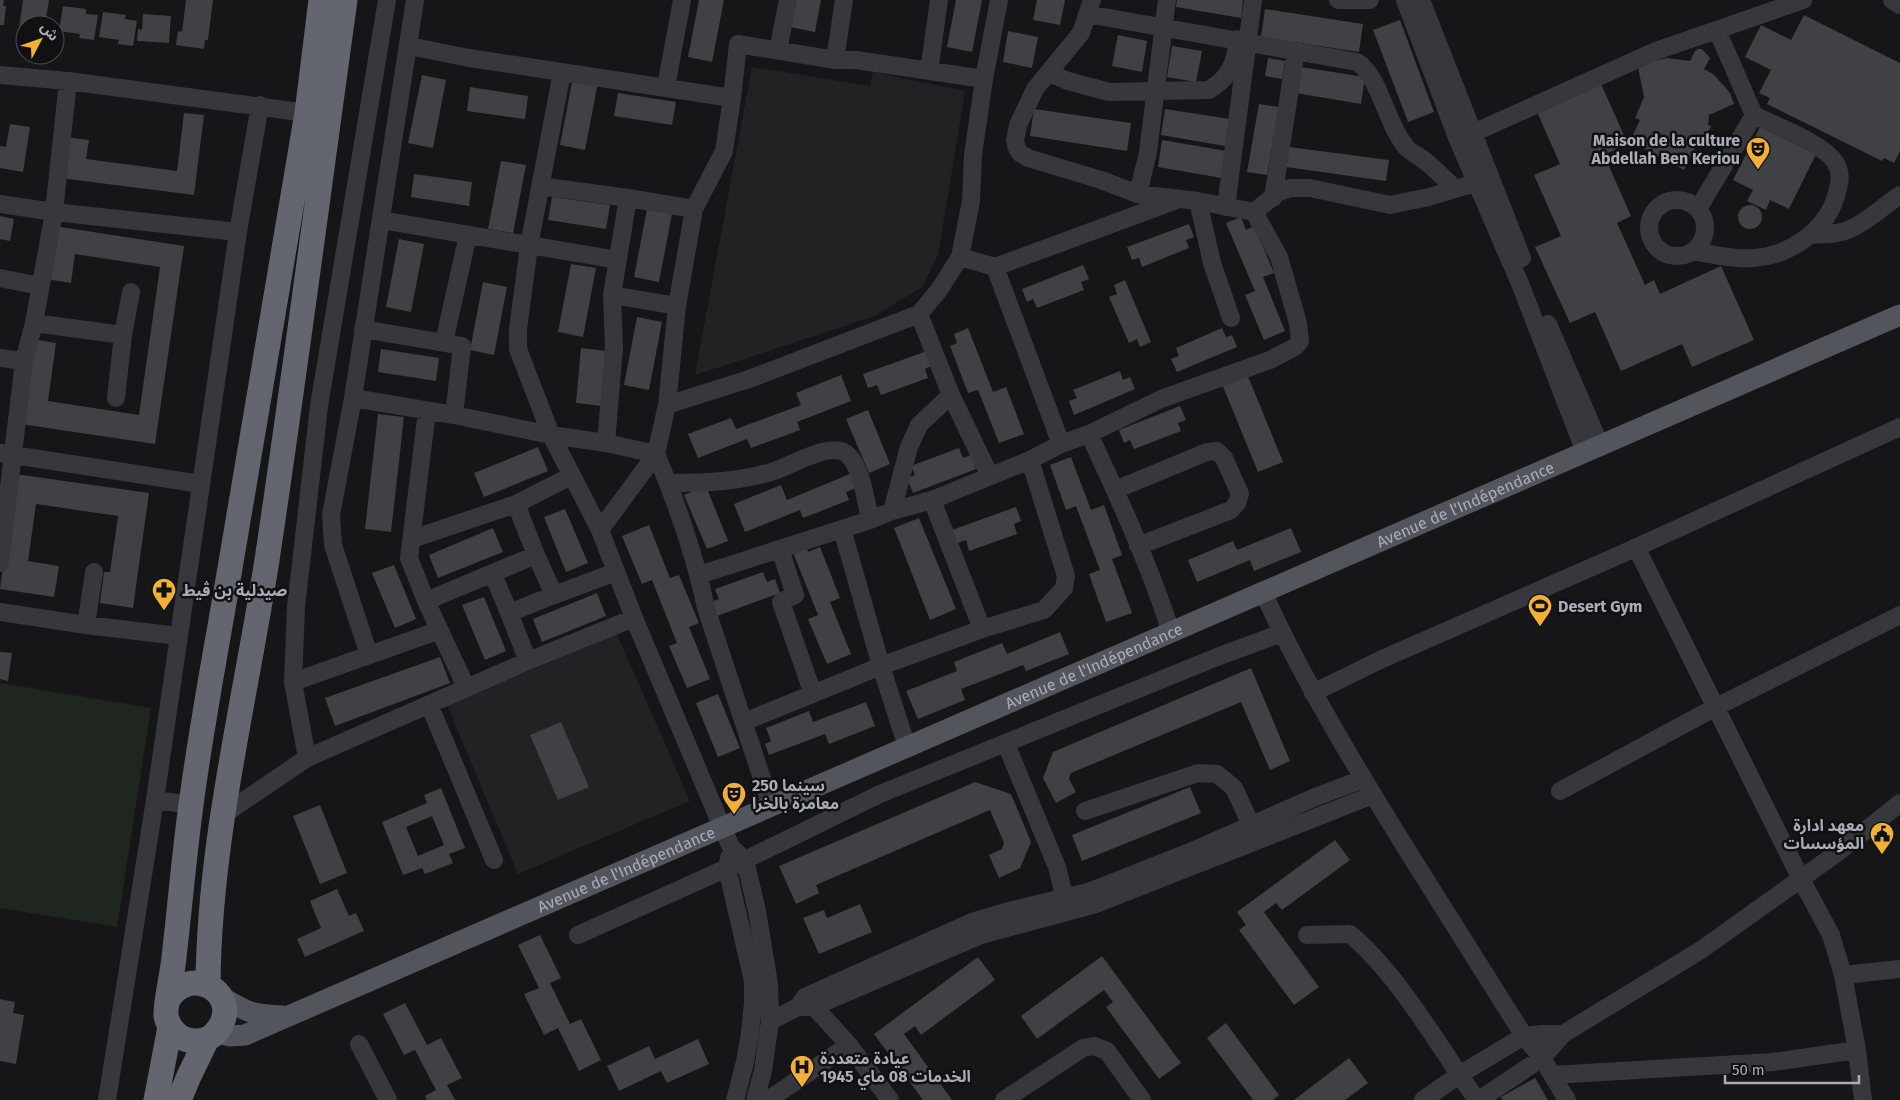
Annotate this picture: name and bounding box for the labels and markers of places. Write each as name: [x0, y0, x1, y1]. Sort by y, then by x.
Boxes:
place label: Maison de la culture Abdellah Ben Keriou: [1591, 131, 1740, 168]
theatre icon: Maison de la culture Abdellah Ben Keriou: [1745, 136, 1771, 170]
pharmacy icon: صيدلية بن ڤيط: [151, 577, 177, 611]
place label: صيدلية بن ڤيط: [182, 580, 287, 600]
sports icon: Desert Gym: [1527, 593, 1553, 627]
place label: Desert Gym: [1558, 597, 1642, 616]
place label: سينما 250 معامرة بالخرا: [752, 776, 839, 813]
theatre icon: سينما 250 معامرة بالخرا: [721, 781, 747, 815]
place label: معهد ادارة المؤسسات: [1784, 816, 1864, 853]
public building icon: معهد ادارة المؤسسات: [1869, 821, 1895, 855]
place label: عيادة متعددة الخدمات 08 ماي 1945: [820, 1049, 971, 1090]
hospital icon: عيادة متعددة الخدمات 08 ماي 1945: [789, 1054, 815, 1088]

